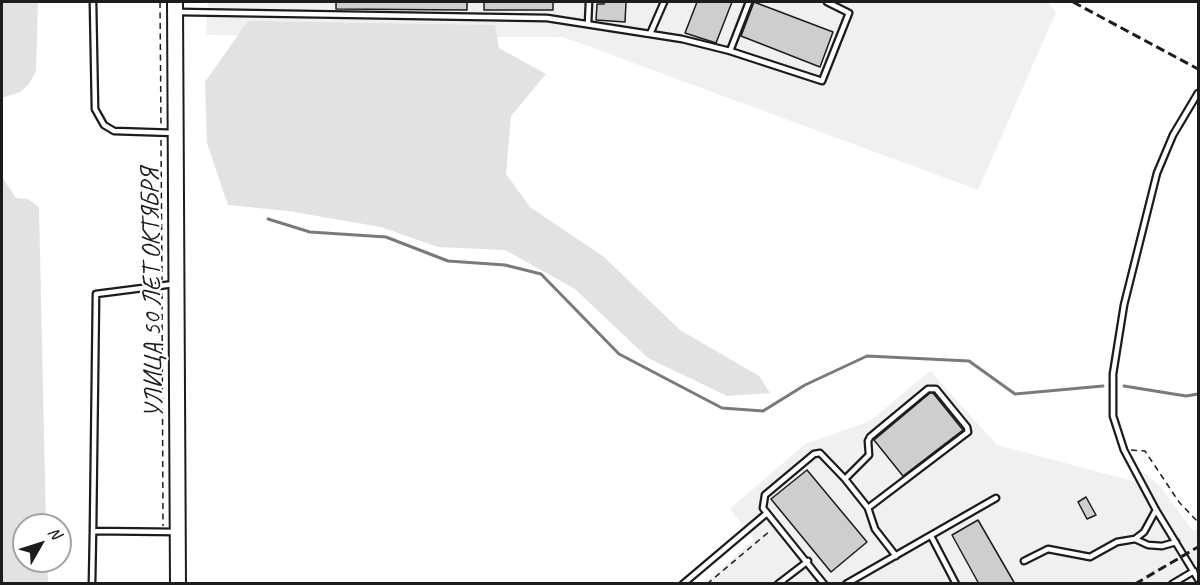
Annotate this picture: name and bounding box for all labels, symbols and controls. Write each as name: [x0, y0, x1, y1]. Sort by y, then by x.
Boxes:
street label: УЛИЦА 50 ЛЕТ ОКТЯБРЯ: [135, 168, 171, 418]
north arrow: [12, 513, 72, 573]
text: N: [44, 523, 65, 543]

